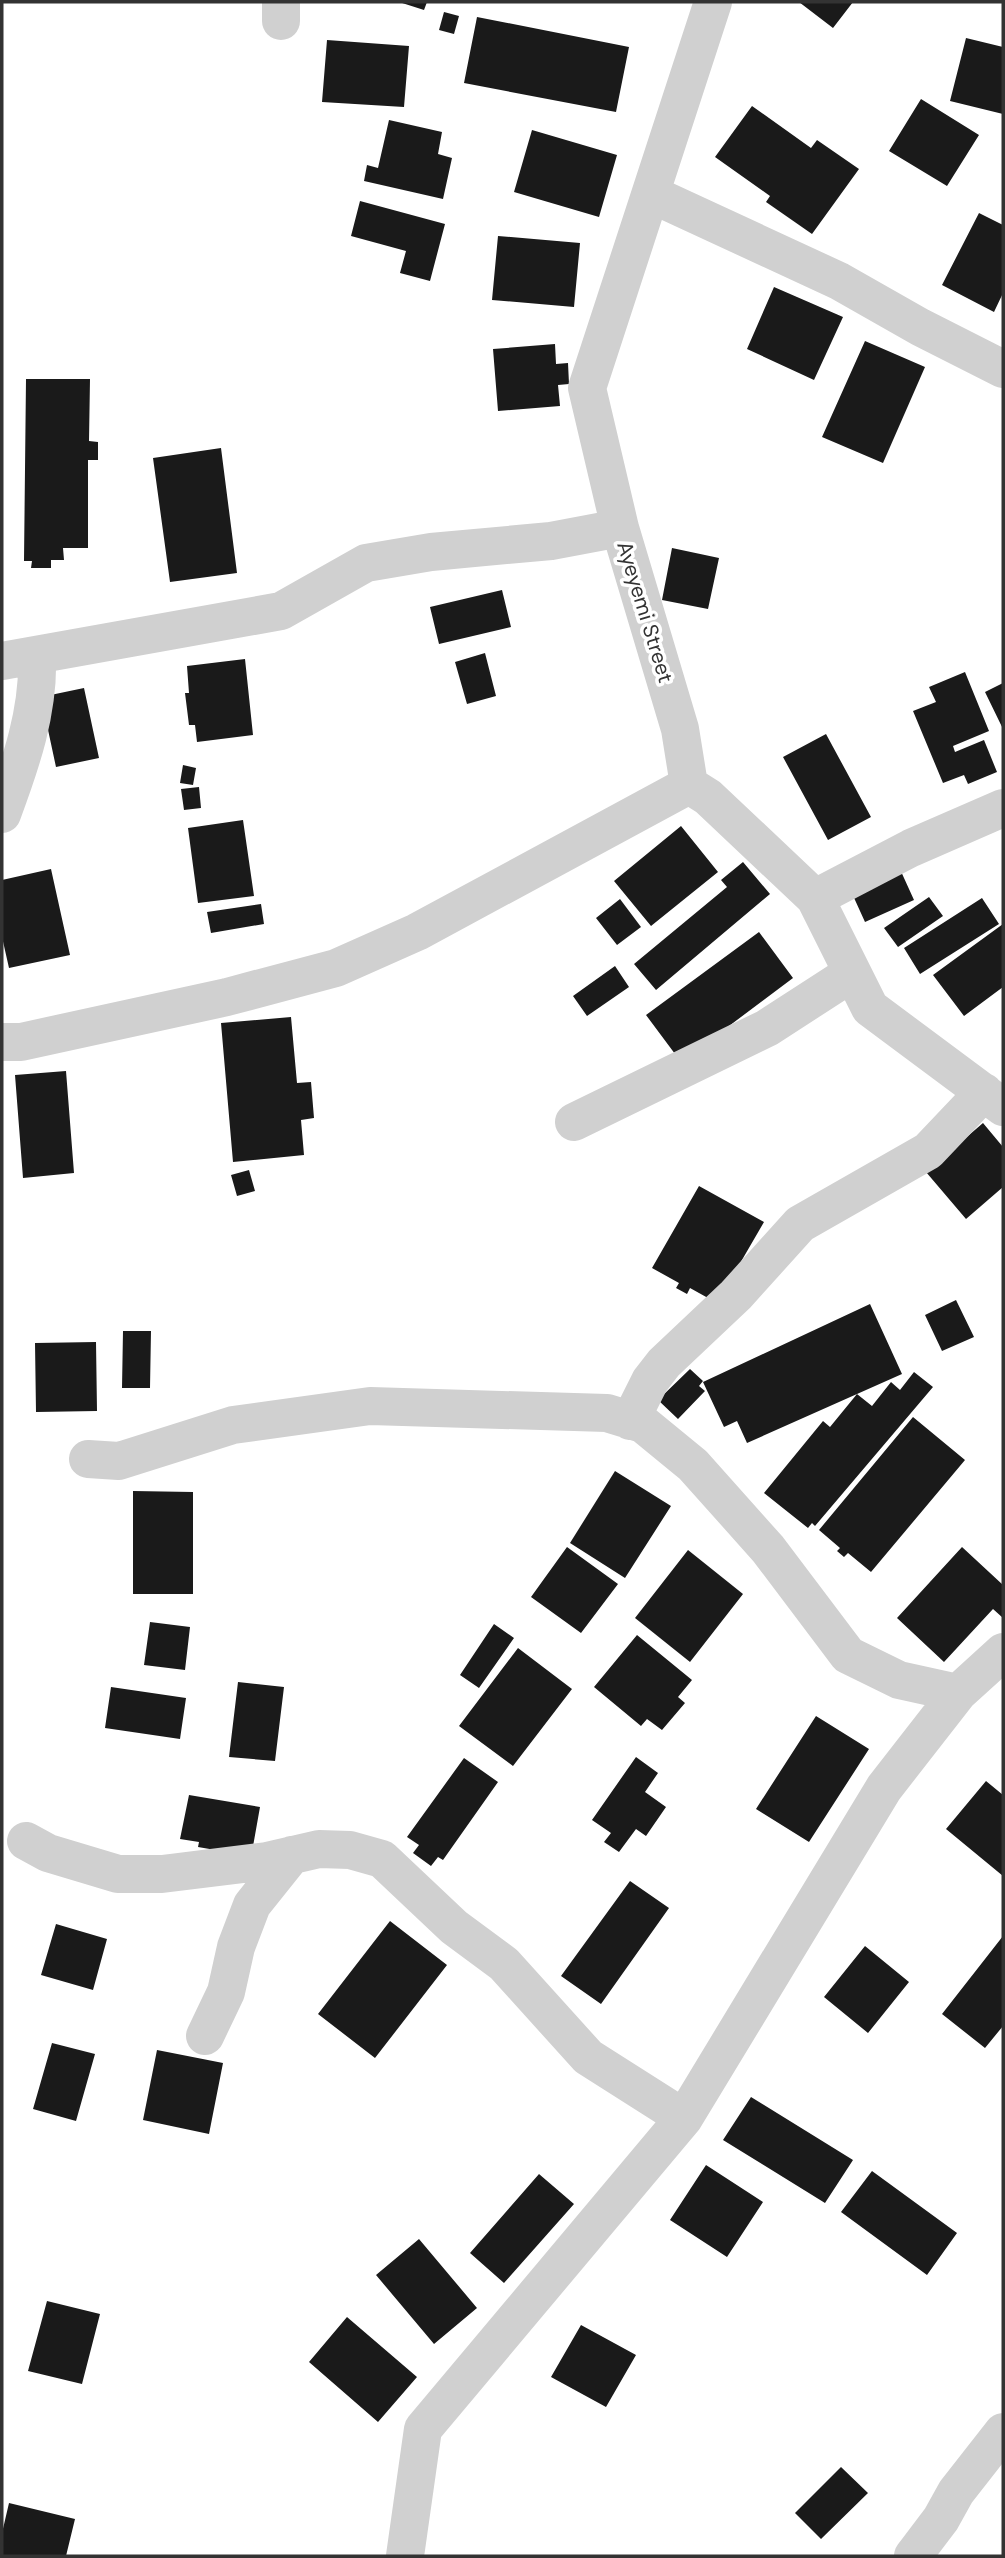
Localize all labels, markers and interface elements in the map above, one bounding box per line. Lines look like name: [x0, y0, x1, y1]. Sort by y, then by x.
street label: Ayeyemi Street: [610, 538, 680, 686]

